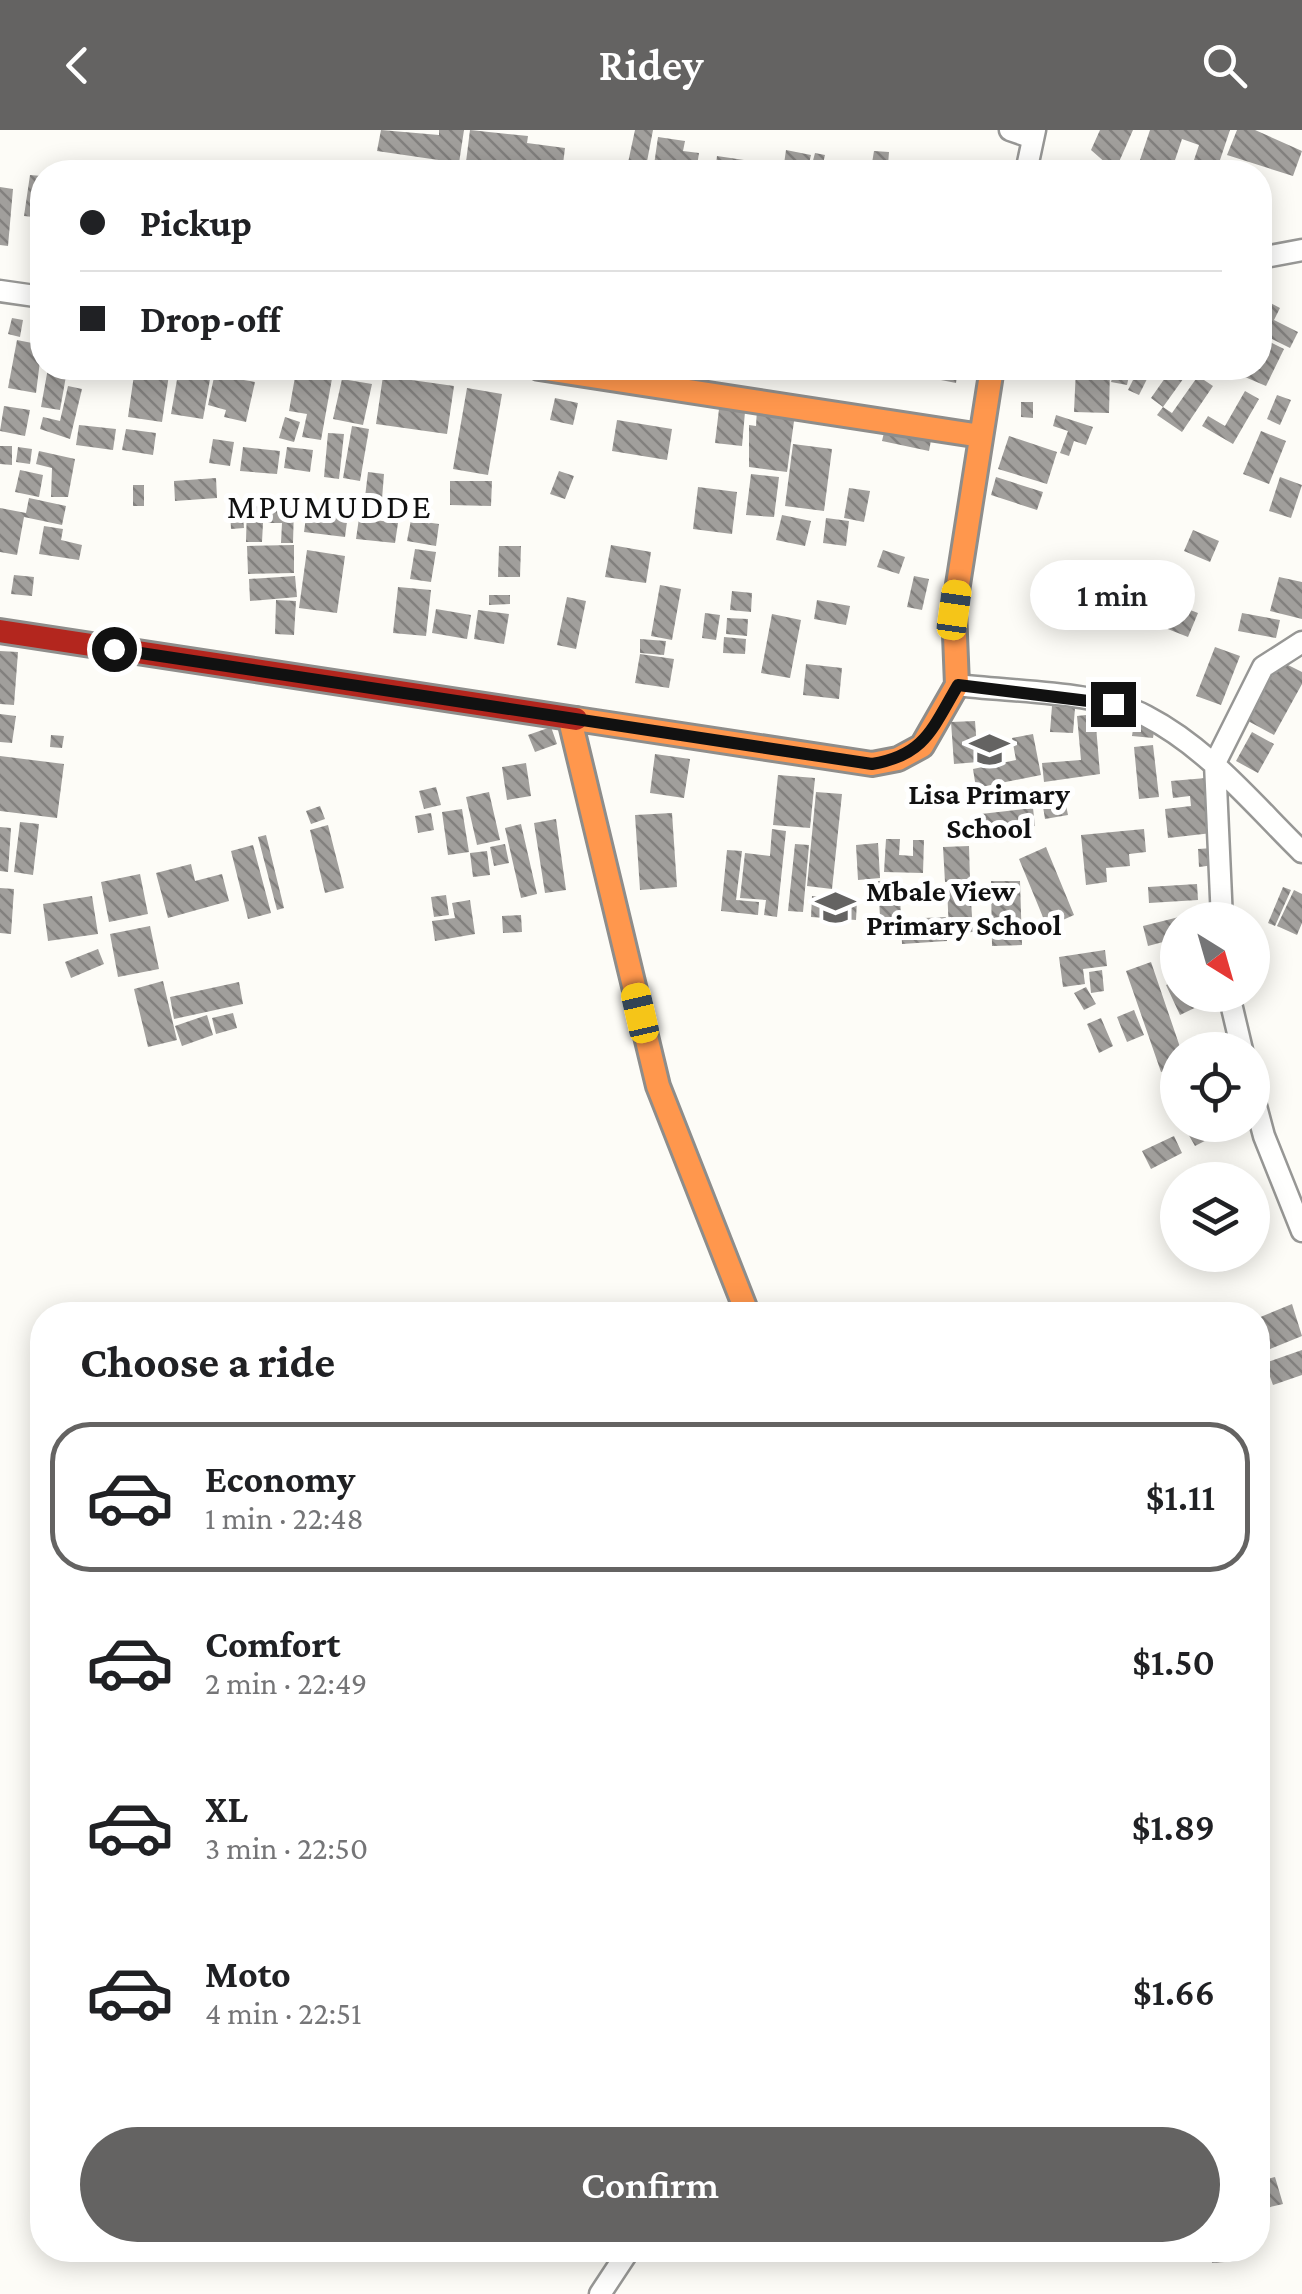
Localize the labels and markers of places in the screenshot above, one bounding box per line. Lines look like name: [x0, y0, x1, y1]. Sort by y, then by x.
school or university icon: Lisa Primary School: [968, 728, 1010, 770]
place label: Lisa Primary School: [908, 777, 1070, 844]
place label: Mbale View Primary School: [866, 874, 1062, 941]
school or university icon: Mbale View Primary School: [815, 886, 857, 928]

